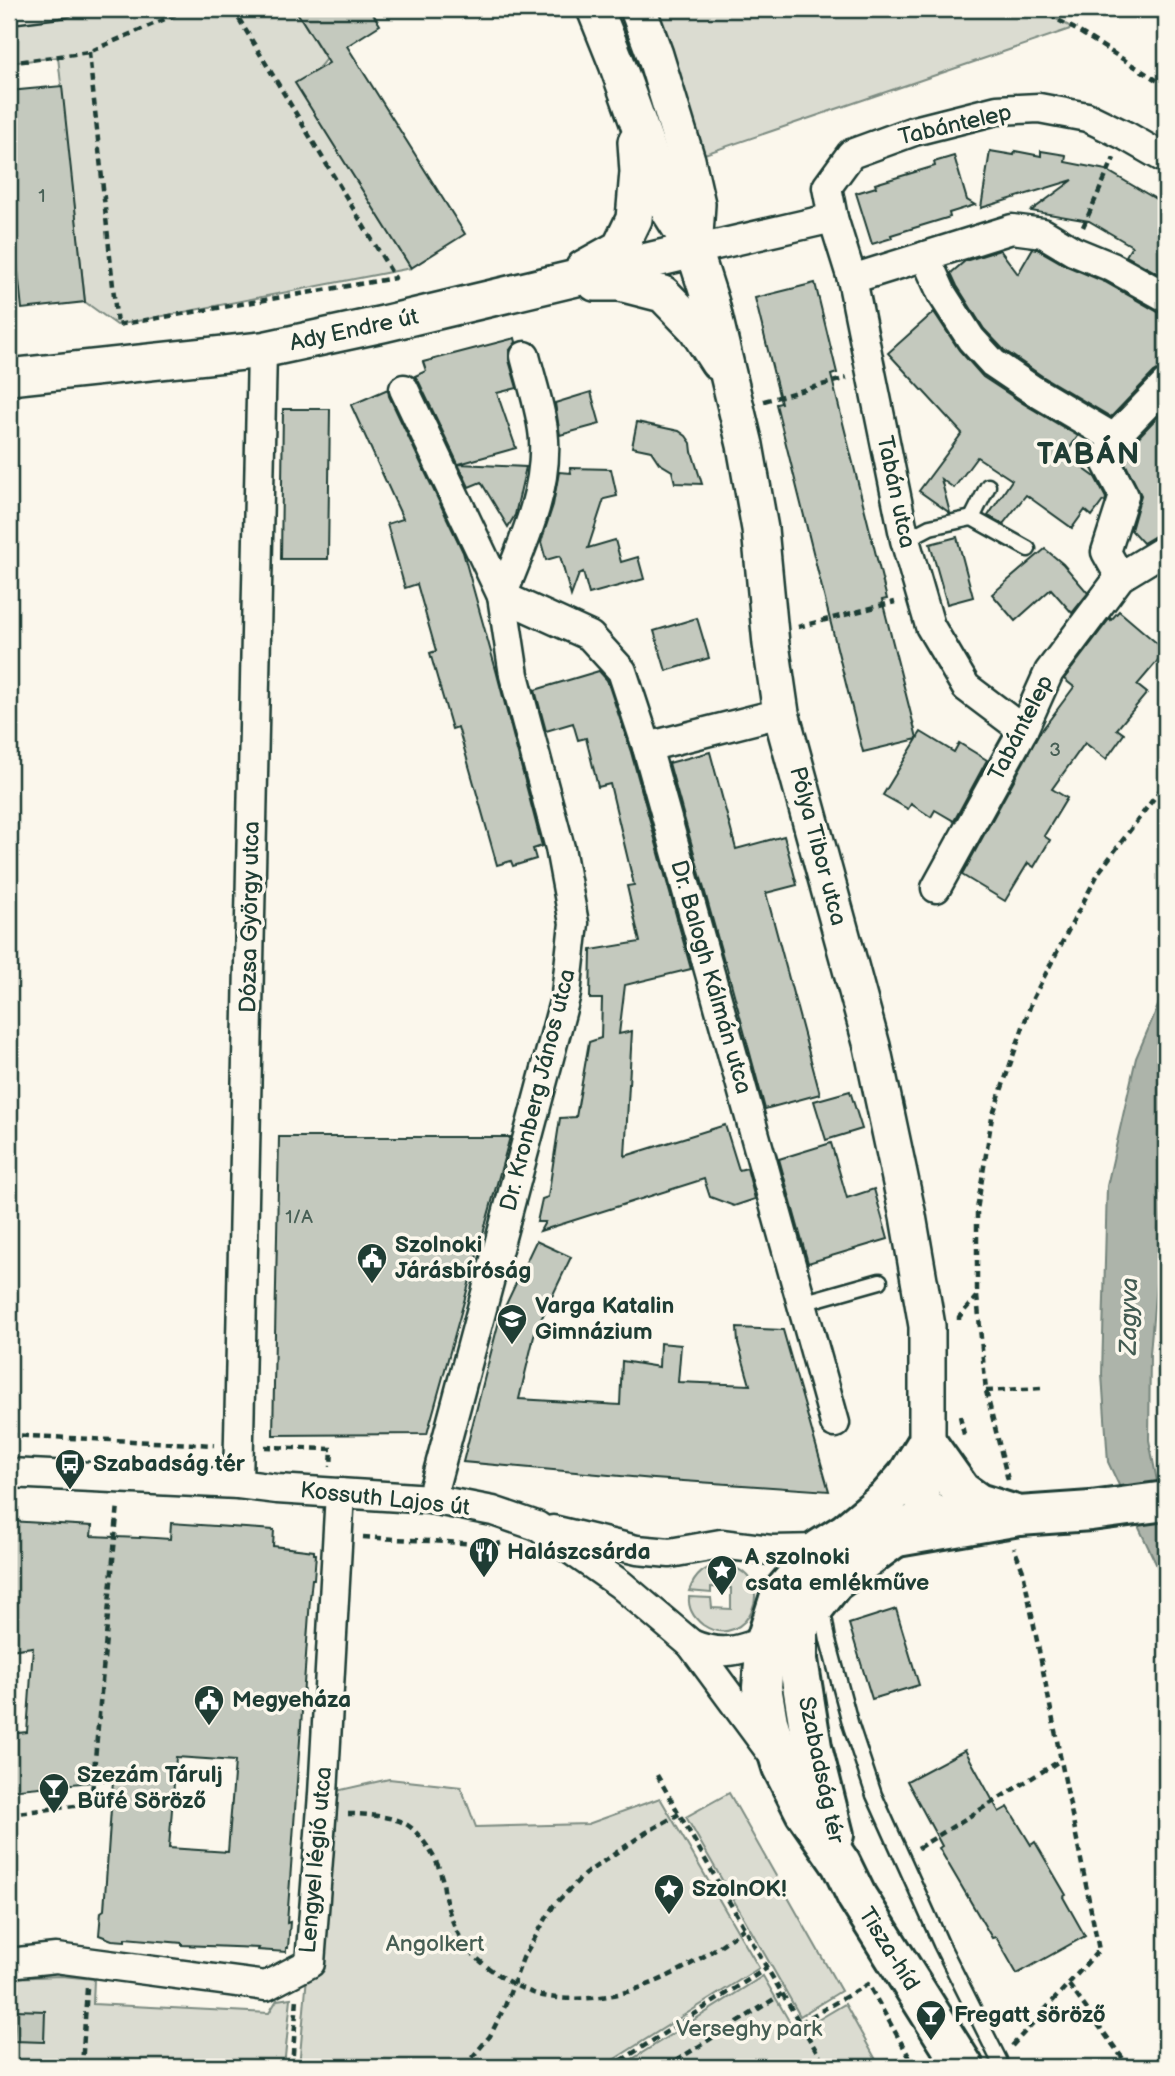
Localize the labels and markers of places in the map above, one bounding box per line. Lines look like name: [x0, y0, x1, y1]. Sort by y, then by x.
place label: Szolnoki Járásbíróság: [395, 1231, 531, 1285]
public building icon: Szolnoki Járásbíróság: [355, 1241, 389, 1285]
place label: Varga Katalin Gimnázium: [535, 1292, 674, 1346]
school or university icon: Varga Katalin Gimnázium: [495, 1302, 529, 1346]
bus stop icon: Szabadság tér: [53, 1447, 87, 1491]
place label: Szabadság tér: [93, 1450, 246, 1478]
restaurant icon: Halászcsárda: [467, 1535, 501, 1579]
place label: Halászcsárda: [507, 1538, 651, 1566]
place label: A szolnoki csata emlékműve: [744, 1543, 929, 1597]
place icon: A szolnoki csata emlékműve: [705, 1553, 739, 1597]
public building icon: Megyeháza: [192, 1683, 226, 1727]
place label: Megyeháza: [232, 1686, 351, 1714]
place label: Szezám Tárulj Büfé Söröző: [77, 1761, 223, 1815]
bar icon: Szezám Tárulj Büfé Söröző: [37, 1771, 71, 1815]
place icon: SzolnOK!: [652, 1872, 686, 1916]
place label: SzolnOK!: [692, 1875, 787, 1903]
bar icon: Fregatt söröző: [914, 1998, 948, 2042]
place label: Fregatt söröző: [954, 2001, 1106, 2029]

